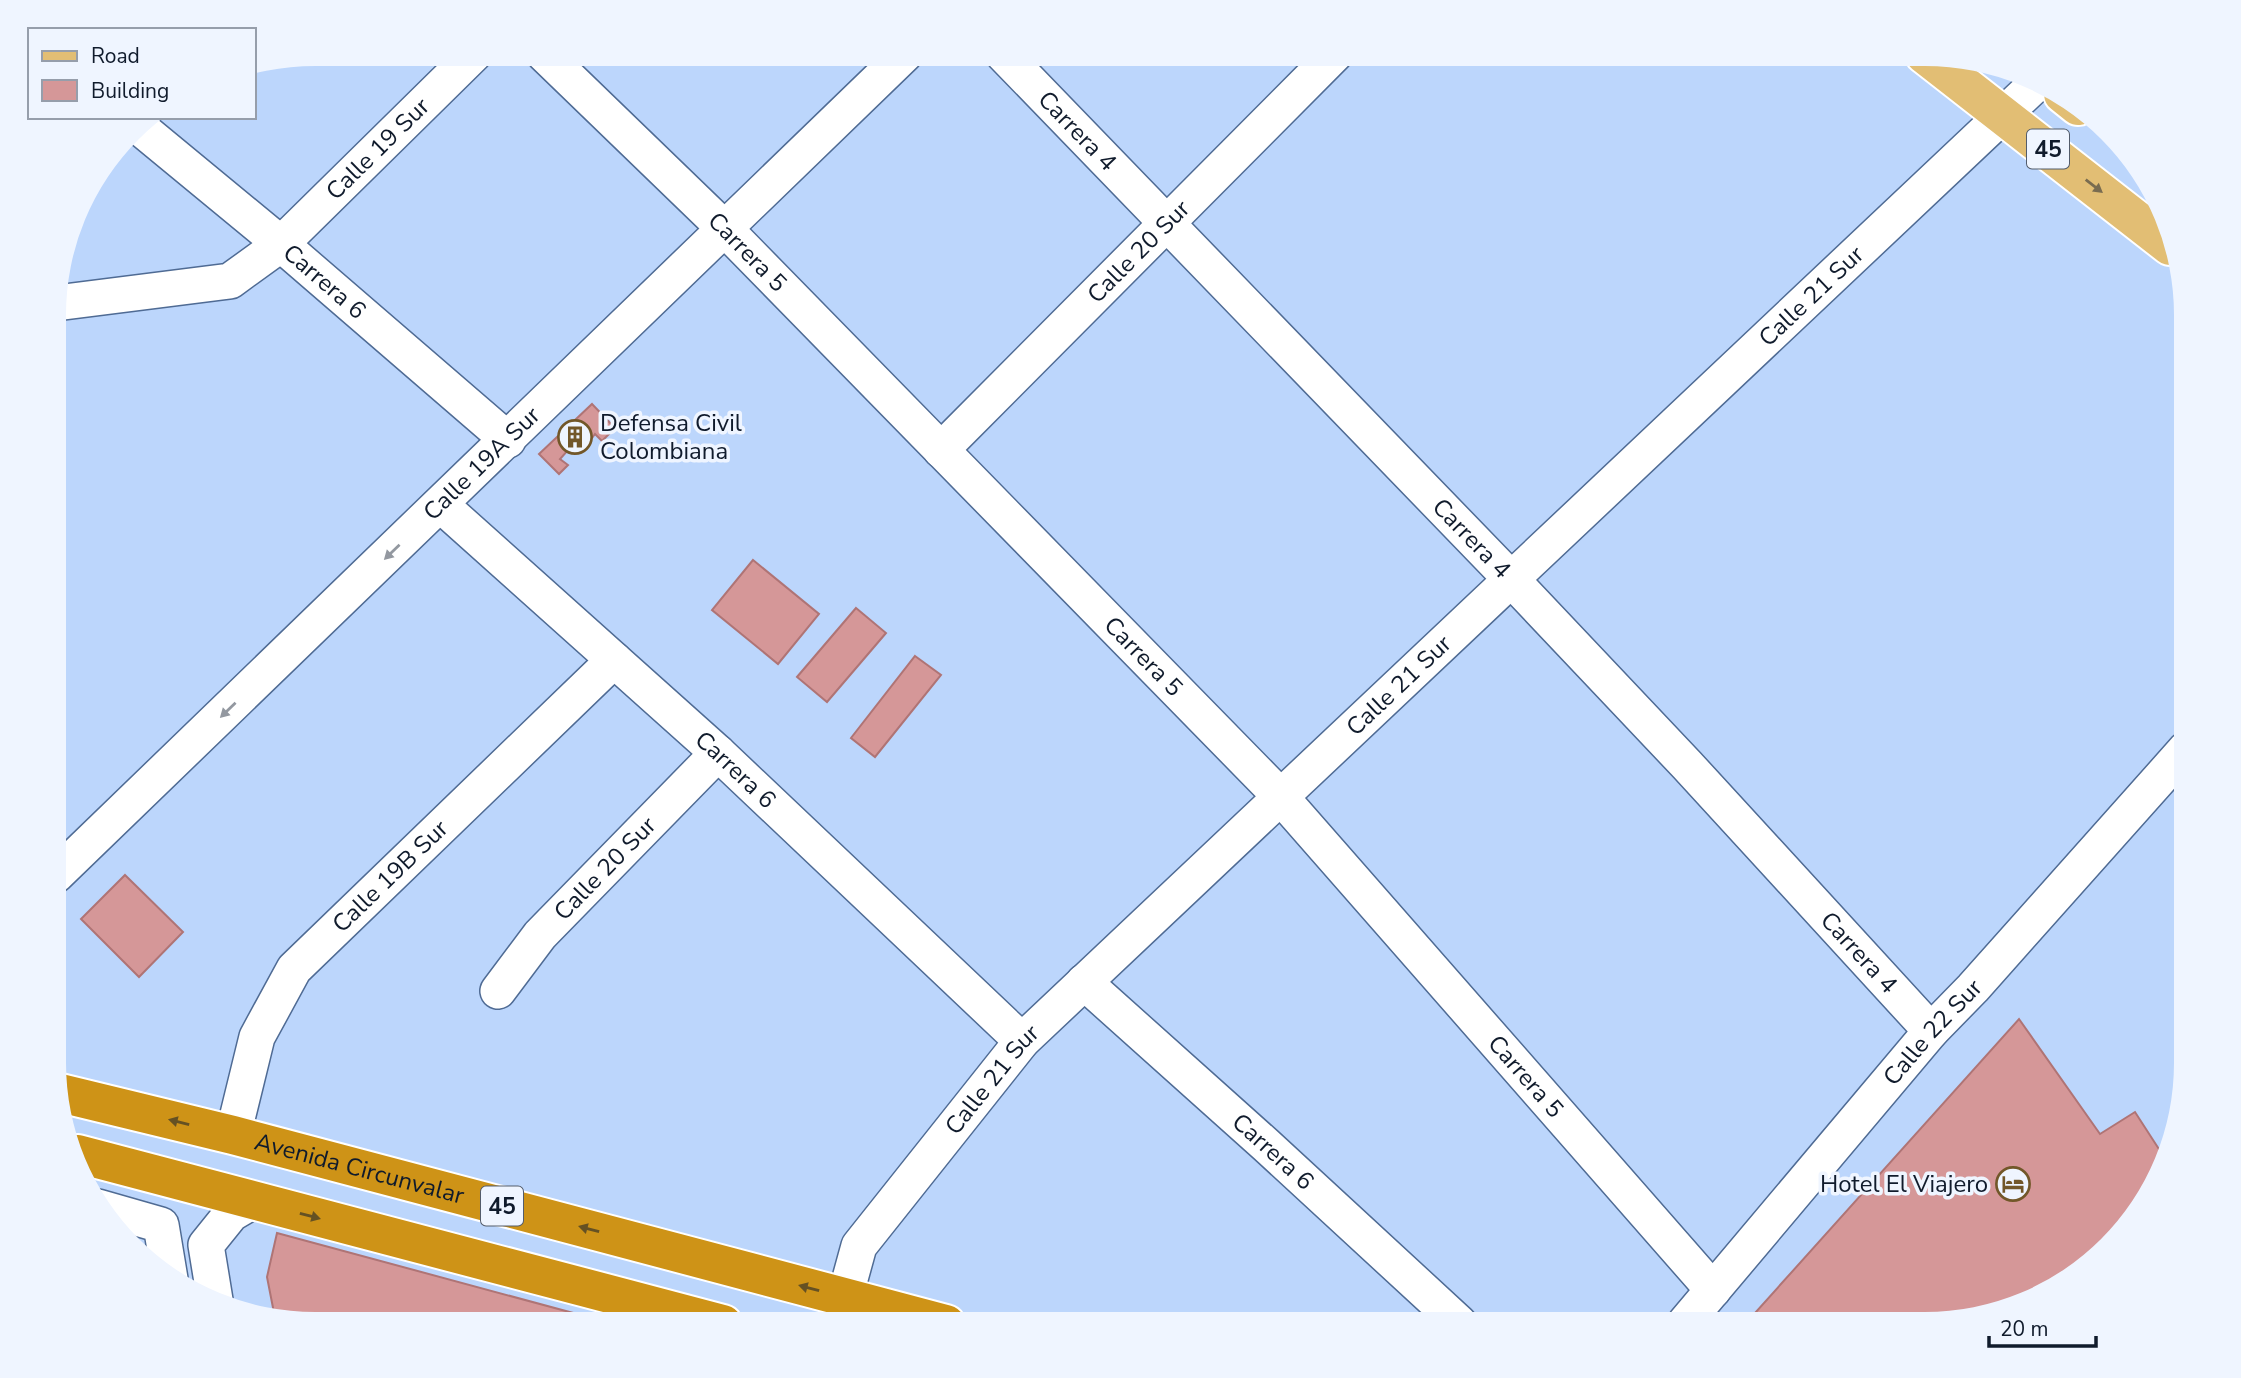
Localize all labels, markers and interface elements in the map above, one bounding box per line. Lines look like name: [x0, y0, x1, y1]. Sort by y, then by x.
legend: [28, 28, 256, 119]
text: Road: [91, 42, 140, 70]
text: Building: [91, 77, 169, 105]
street label: Carrera 4: [1031, 84, 1124, 178]
street label: Calle 19 Sur: [319, 90, 437, 207]
road number: 45: [2027, 130, 2069, 168]
one-way arrow: [2085, 178, 2103, 193]
street label: Calle 20 Sur: [1080, 193, 1197, 310]
street label: Carrera 5: [701, 205, 794, 299]
street label: Carrera 6: [276, 237, 373, 326]
street label: Calle 21 Sur: [1752, 238, 1871, 354]
street label: Calle 19A Sur: [416, 399, 547, 527]
place label: Defensa Civil Colombiana: [600, 407, 742, 467]
building icon: Defensa Civil Colombiana: [556, 418, 594, 456]
street label: Carrera 4: [1425, 491, 1518, 585]
one-way arrow: [383, 544, 400, 561]
street label: Carrera 5: [1097, 610, 1190, 703]
street label: Calle 21 Sur: [1339, 628, 1459, 743]
one-way arrow: [219, 702, 236, 719]
street label: Carrera 6: [688, 724, 783, 816]
street label: Calle 20 Sur: [547, 809, 663, 927]
street label: Calle 19B Sur: [325, 812, 455, 940]
street label: Carrera 4: [1813, 905, 1905, 1000]
street label: Calle 22 Sur: [1876, 972, 1990, 1092]
street label: Calle 21 Sur: [938, 1017, 1046, 1141]
street label: Carrera 5: [1481, 1028, 1571, 1125]
street label: Carrera 6: [1225, 1106, 1321, 1197]
one-way arrow: [168, 1116, 190, 1127]
street label: Avenida Circunvalar: [251, 1125, 468, 1212]
hotel icon: Hotel El Viajero: [1994, 1165, 2032, 1203]
place label: Hotel El Viajero: [1820, 1168, 1988, 1200]
road number: 45: [481, 1186, 523, 1226]
one-way arrow: [299, 1211, 321, 1222]
one-way arrow: [578, 1223, 600, 1234]
one-way arrow: [798, 1282, 819, 1292]
scale bar: [1989, 1304, 2096, 1348]
text: 20 m: [2000, 1315, 2049, 1343]

